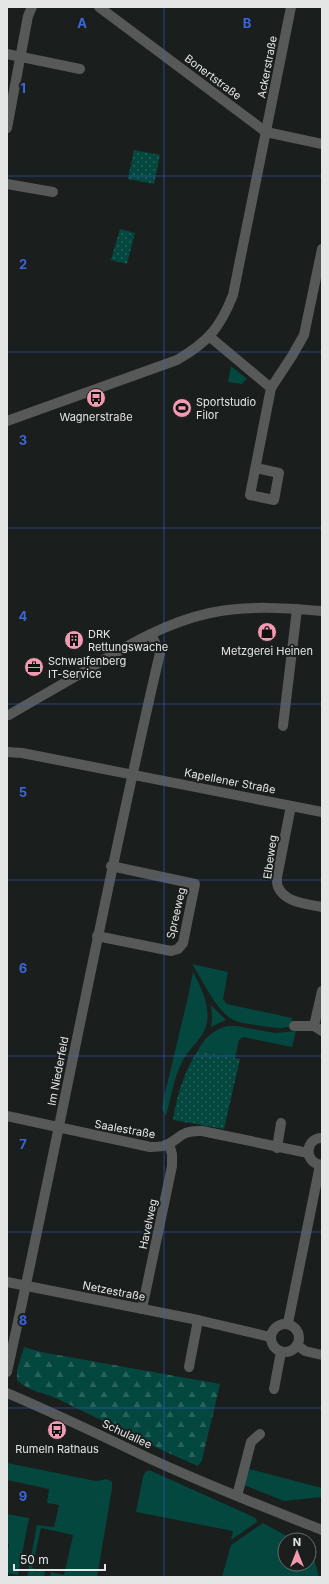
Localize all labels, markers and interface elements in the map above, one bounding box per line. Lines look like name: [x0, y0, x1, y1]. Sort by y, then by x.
text: A: [77, 15, 87, 31]
text: B: [243, 15, 252, 31]
street label: Ackerstraße: [254, 35, 280, 99]
street label: Bonertstraße: [182, 51, 244, 103]
text: 1: [20, 80, 26, 96]
text: 2: [19, 256, 27, 272]
bus stop icon: Wagnerstraße: [85, 387, 107, 409]
place label: Sportstudio Filor: [196, 395, 257, 422]
sports icon: Sportstudio Filor: [171, 397, 193, 419]
place label: Wagnerstraße: [59, 410, 133, 424]
text: 3: [19, 432, 27, 448]
text: 4: [19, 608, 28, 624]
shop icon: Metzgerei Heinen: [256, 621, 278, 643]
place label: DRK Rettungswache: [88, 627, 168, 654]
building icon: DRK Rettungswache: [63, 629, 85, 651]
place label: Metzgerei Heinen: [221, 644, 313, 658]
place label: Schwalfenberg IT-Service: [48, 654, 126, 681]
office icon: Schwalfenberg IT-Service: [23, 656, 45, 678]
street label: Kapellener Straße: [183, 765, 277, 797]
text: 5: [19, 784, 27, 800]
street label: Elbeweg: [260, 834, 280, 880]
street label: Spreeweg: [163, 886, 189, 940]
text: 6: [19, 960, 27, 976]
street label: Im Niederfeld: [44, 1035, 72, 1107]
street label: Saalestraße: [94, 1117, 156, 1141]
text: 7: [19, 1136, 27, 1152]
street label: Havelweg: [136, 1198, 160, 1250]
street label: Netzestraße: [81, 1278, 147, 1304]
text: 8: [19, 1312, 27, 1328]
street label: Schulallee: [100, 1416, 154, 1452]
bus stop icon: Rumeln Rathaus: [46, 1419, 68, 1441]
place label: Rumeln Rathaus: [15, 1442, 99, 1456]
text: 9: [19, 1488, 27, 1504]
north arrow: [277, 1532, 317, 1572]
text: N: [293, 1535, 301, 1549]
scale bar: [14, 1546, 105, 1572]
text: 50 m: [20, 1552, 49, 1567]

